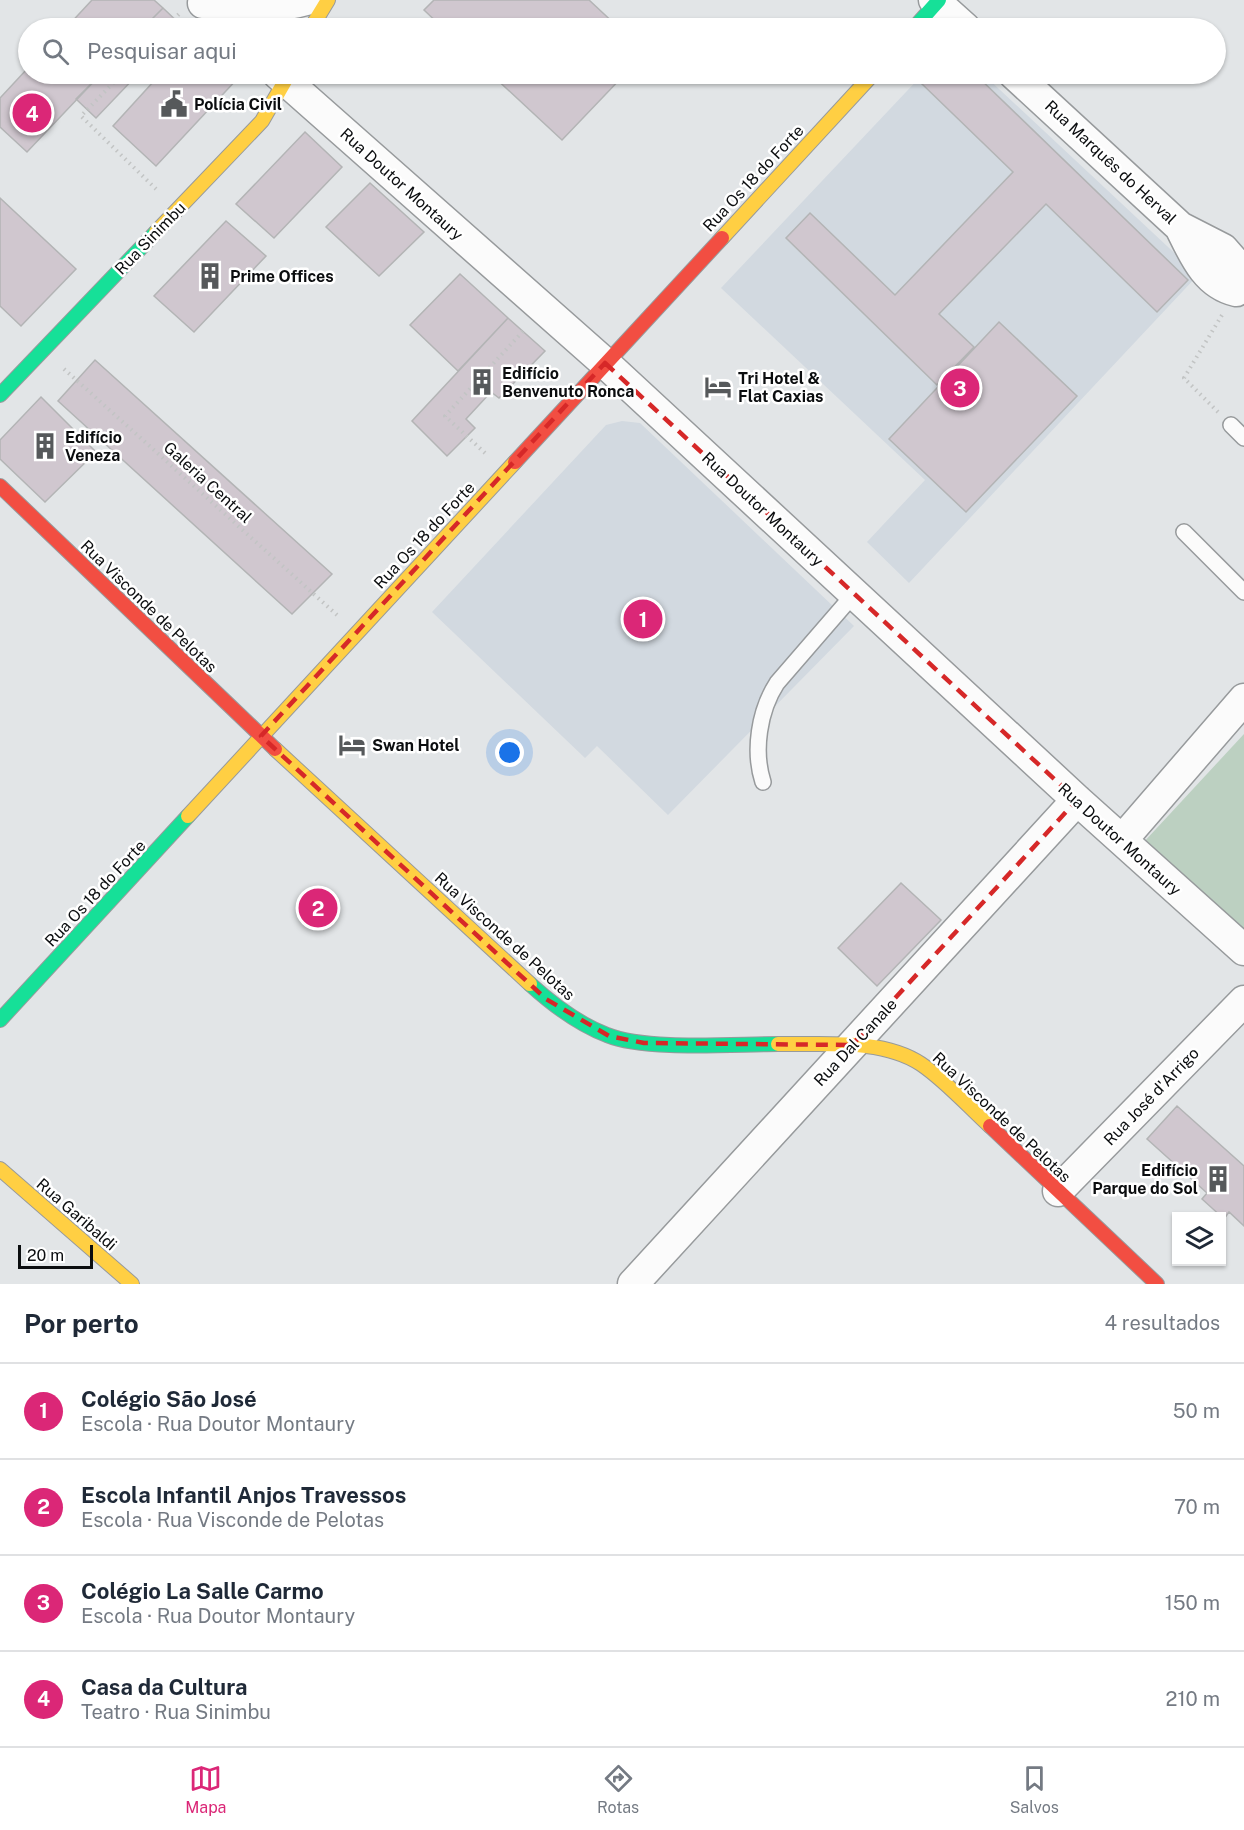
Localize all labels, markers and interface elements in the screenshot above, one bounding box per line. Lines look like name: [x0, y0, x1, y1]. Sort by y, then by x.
search box: [18, 18, 1226, 84]
icon: search: [39, 35, 72, 68]
text: Pesquisar aqui: [87, 38, 237, 64]
public building icon: Polícia Civil: [159, 89, 189, 119]
pin: 4: [12, 90, 51, 136]
place label: Polícia Civil: [194, 95, 282, 114]
street label: Rua Marquês do Herval: [1041, 96, 1181, 228]
street label: Rua Os 18 do Forte: [699, 121, 808, 236]
street label: Rua Doutor Montaury: [336, 124, 467, 245]
street label: Rua Sinimbu: [111, 198, 190, 279]
building icon: Prime Offices: [195, 261, 225, 291]
place label: Prime Offices: [230, 267, 334, 286]
place label: Edifício Benvenuto Ronca: [502, 364, 634, 401]
pin: 3: [940, 366, 980, 410]
building icon: Edifício Benvenuto Ronca: [467, 367, 497, 397]
place label: Tri Hotel & Flat Caxias: [738, 369, 823, 406]
hotel icon: Tri Hotel & Flat Caxias: [703, 372, 733, 402]
place label: Edifício Veneza: [65, 428, 122, 465]
building icon: Edifício Veneza: [30, 431, 60, 461]
street label: Galeria Central: [160, 438, 256, 527]
street label: Rua Doutor Montaury: [698, 448, 828, 571]
street label: Rua Os 18 do Forte: [370, 478, 479, 593]
street label: Rua Visconde de Pelotas: [77, 536, 221, 676]
pin: 1: [624, 596, 662, 642]
hotel icon: Swan Hotel: [337, 730, 367, 760]
place label: Swan Hotel: [372, 736, 460, 755]
your location: [495, 738, 524, 767]
street label: Rua Doutor Montaury: [1054, 779, 1185, 900]
street label: Rua Os 18 do Forte: [41, 836, 150, 951]
street label: Rua Visconde de Pelotas: [431, 868, 579, 1004]
pin: 2: [298, 886, 338, 930]
street label: Rua Dal Canale: [810, 995, 901, 1090]
street label: Rua José d'Arrigo: [1100, 1043, 1203, 1149]
street label: Rua Visconde de Pelotas: [929, 1048, 1075, 1186]
place label: Edifício Parque do Sol: [1092, 1161, 1198, 1198]
building icon: Edifício Parque do Sol: [1203, 1164, 1233, 1194]
street label: Rua Garibaldi: [33, 1174, 121, 1254]
map controls: [1172, 1212, 1226, 1266]
button: layers: [1172, 1212, 1226, 1266]
scale bar: [18, 1242, 93, 1270]
text: 20 m: [27, 1246, 64, 1265]
text: Por perto: [24, 1308, 139, 1339]
text: 4 resultados: [1104, 1311, 1220, 1335]
text: Colégio São José: [81, 1386, 257, 1412]
text: 1: [39, 1399, 48, 1423]
text: 50 m: [1173, 1399, 1220, 1423]
text: Escola · Rua Doutor Montaury: [81, 1412, 355, 1436]
text: Escola Infantil Anjos Travessos: [81, 1482, 406, 1508]
text: 2: [37, 1495, 50, 1519]
text: 70 m: [1174, 1495, 1220, 1519]
text: Escola · Rua Visconde de Pelotas: [81, 1508, 384, 1532]
text: Colégio La Salle Carmo: [81, 1578, 324, 1604]
text: 3: [37, 1591, 50, 1615]
text: 150 m: [1165, 1591, 1220, 1615]
text: Escola · Rua Doutor Montaury: [81, 1604, 355, 1628]
text: Casa da Cultura: [81, 1674, 248, 1700]
text: 4: [37, 1687, 50, 1711]
text: 210 m: [1166, 1687, 1220, 1711]
text: Teatro · Rua Sinimbu: [81, 1700, 271, 1724]
tab: Mapa: [185, 1762, 226, 1817]
tab: Rotas: [597, 1762, 639, 1817]
tab: Salvos: [1010, 1762, 1059, 1817]

